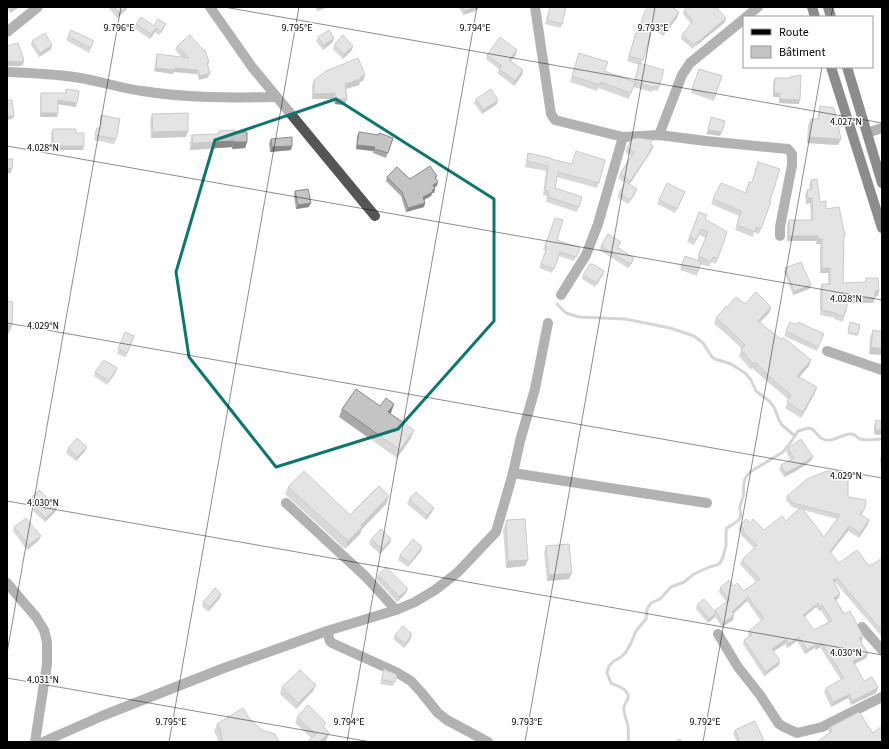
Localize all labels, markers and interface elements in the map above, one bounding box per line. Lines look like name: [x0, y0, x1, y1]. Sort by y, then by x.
legend: [743, 16, 873, 68]
text: 9.796°E: [104, 21, 134, 35]
text: 9.795°E: [282, 21, 312, 35]
text: 9.794°E: [460, 21, 490, 35]
text: 9.793°E: [638, 21, 668, 35]
text: Route: [779, 24, 809, 41]
text: Bâtiment: [779, 44, 825, 61]
text: 4.027°N: [830, 115, 862, 129]
text: 4.028°N: [27, 141, 59, 155]
text: 4.028°N: [830, 292, 862, 306]
text: 4.029°N: [27, 319, 59, 333]
text: 4.029°N: [830, 469, 862, 483]
text: 4.030°N: [27, 496, 59, 510]
text: 4.030°N: [830, 646, 862, 660]
text: 4.031°N: [27, 673, 59, 687]
text: 9.795°E: [156, 715, 186, 729]
text: 9.794°E: [334, 715, 364, 729]
text: 9.793°E: [512, 715, 542, 729]
text: 9.792°E: [690, 715, 720, 729]

